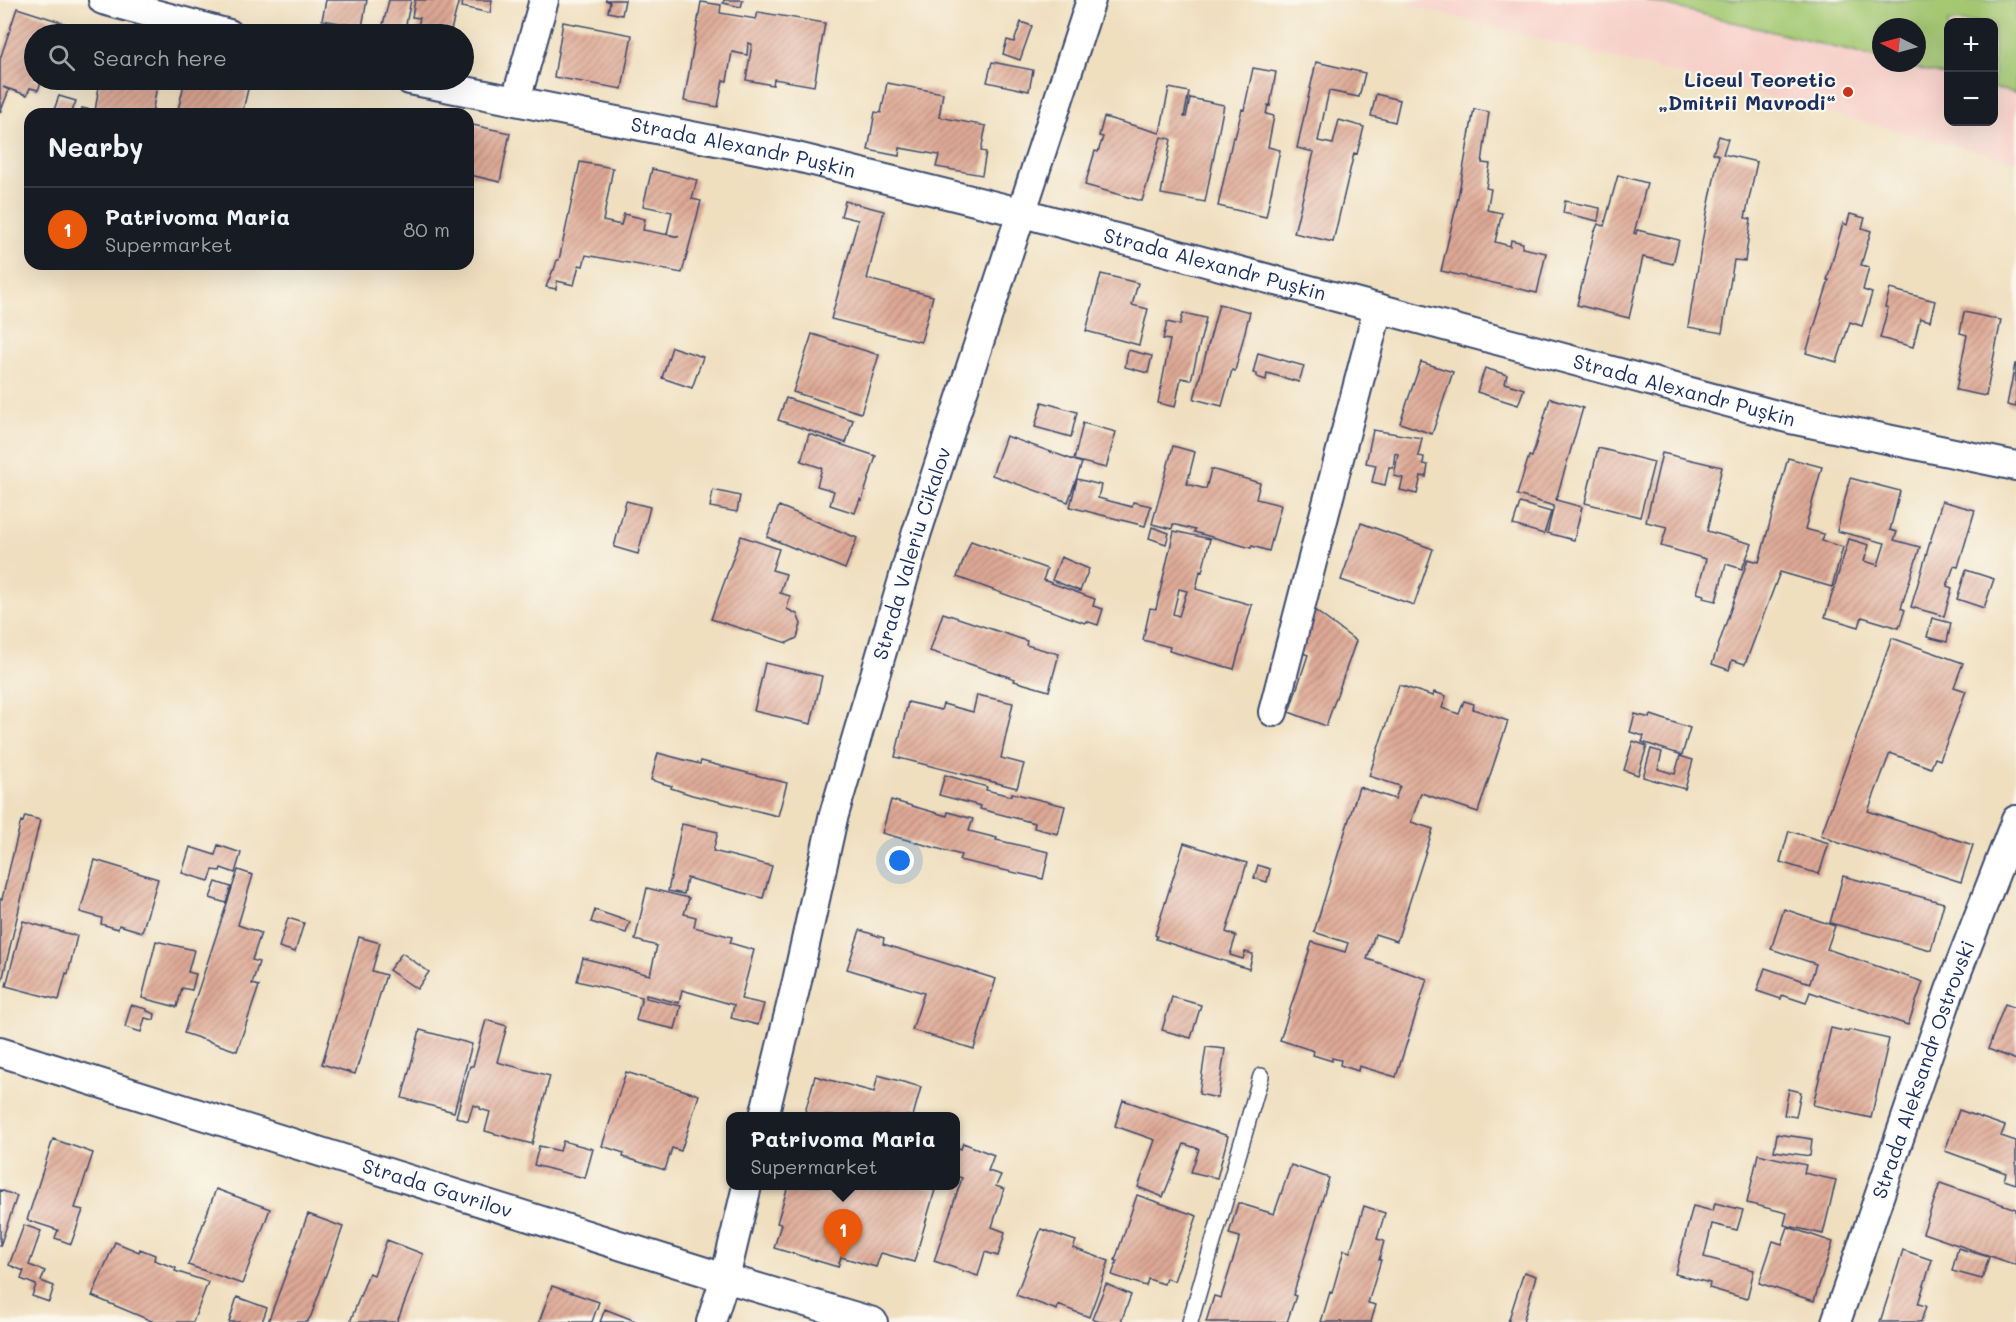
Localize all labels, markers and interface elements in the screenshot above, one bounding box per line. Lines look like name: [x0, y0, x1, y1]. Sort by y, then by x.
north arrow: [1872, 18, 1926, 72]
map controls: [1944, 18, 1998, 126]
button: +: [1944, 18, 1998, 72]
search box: [24, 24, 474, 90]
icon: search: [45, 41, 78, 74]
text: Search here: [93, 43, 227, 72]
place label: Liceul Teoretic „Dmitrii Mavrodi“: [1658, 66, 1836, 115]
button: −: [1944, 72, 1998, 126]
marker: Liceul Teoretic „Dmitrii Mavrodi“: [1841, 85, 1855, 99]
street label: Strada Alexandr Pușkin: [629, 110, 859, 183]
text: Nearby: [48, 130, 143, 164]
text: Patrivoma Maria: [105, 202, 290, 231]
text: 1: [63, 216, 72, 242]
text: 80 m: [403, 216, 450, 242]
street label: Strada Alexandr Pușkin: [1101, 221, 1329, 306]
text: Supermarket: [105, 231, 232, 257]
street label: Strada Alexandr Pușkin: [1570, 347, 1798, 432]
street label: Strada Valeriu Cikalov: [866, 443, 956, 663]
your location: [885, 846, 914, 875]
street label: Strada Aleksandr Ostrovski: [1865, 937, 1980, 1202]
popup: [726, 1112, 960, 1190]
text: Patrivoma Maria: [750, 1124, 936, 1153]
street label: Strada Gavrilov: [359, 1152, 516, 1223]
text: Supermarket: [750, 1153, 878, 1179]
pin: 1: [824, 1210, 862, 1259]

